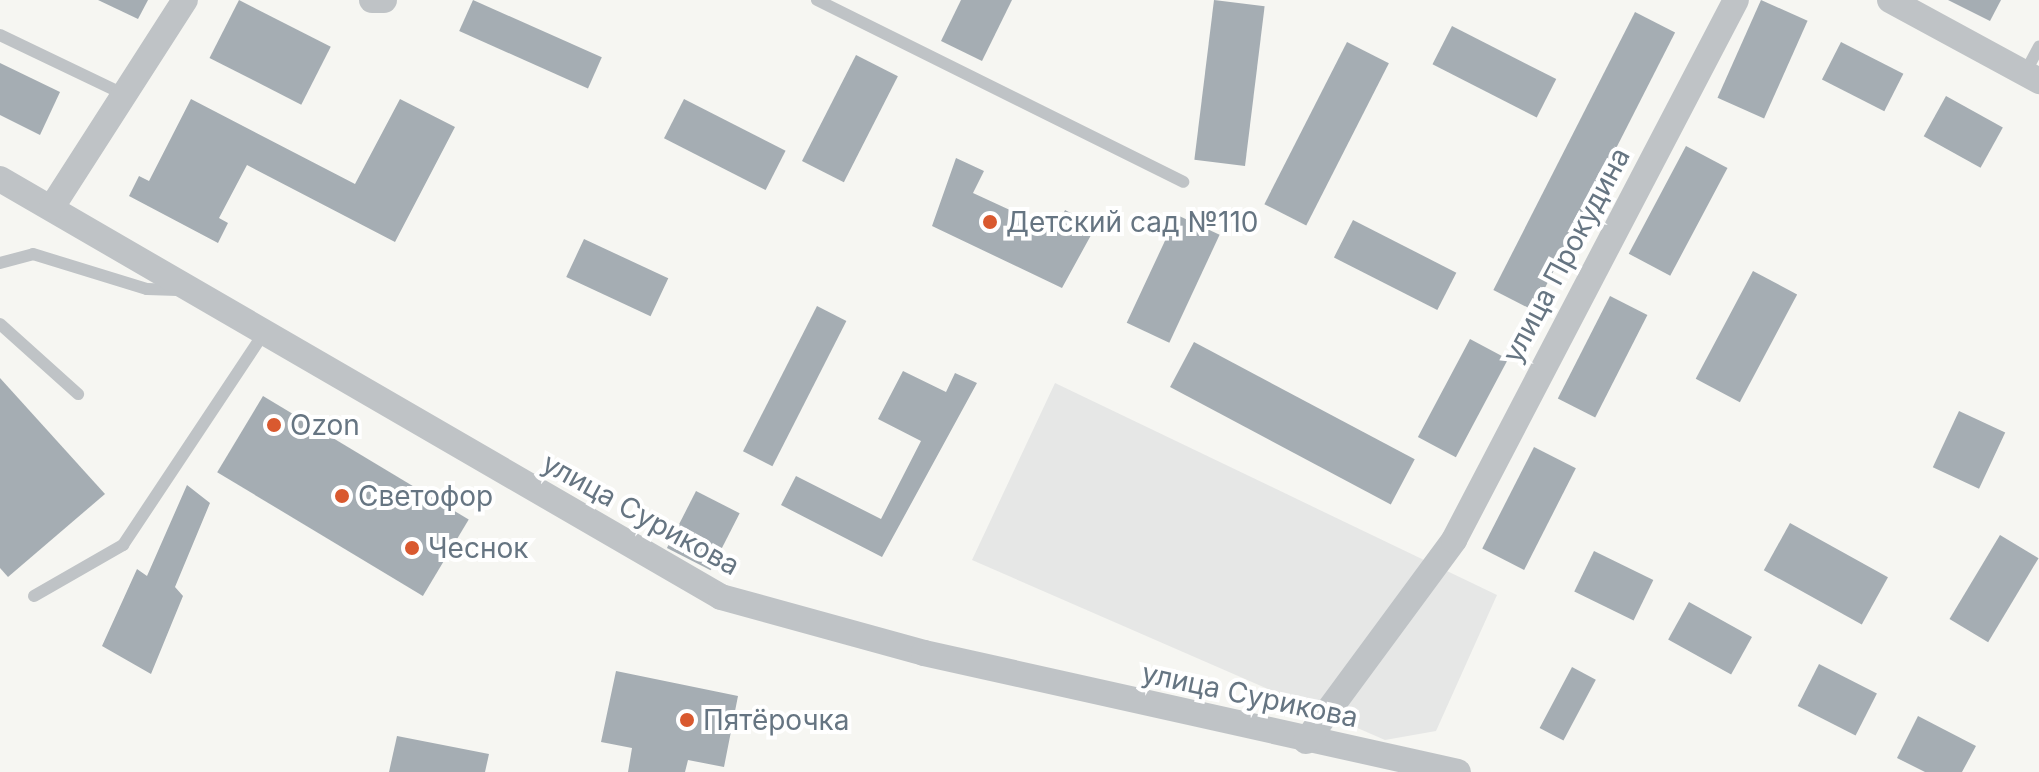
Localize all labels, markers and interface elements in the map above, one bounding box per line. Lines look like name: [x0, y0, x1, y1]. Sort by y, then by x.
street label: улица Прокудина: [1495, 142, 1637, 368]
place label: Детский сад №110: [1006, 205, 1258, 239]
marker: Детский сад №110: [981, 213, 999, 231]
place label: Ozon: [290, 408, 360, 442]
marker: Ozon: [265, 416, 283, 434]
street label: улица Сурикова: [537, 446, 745, 582]
place label: Светофор: [358, 479, 493, 513]
marker: Светофор: [333, 487, 351, 505]
place label: Чеснок: [428, 531, 528, 565]
marker: Чеснок: [403, 539, 421, 557]
street label: улица Сурикова: [1139, 656, 1361, 734]
place label: Пятёрочка: [703, 703, 850, 737]
marker: Пятёрочка: [678, 711, 696, 729]

